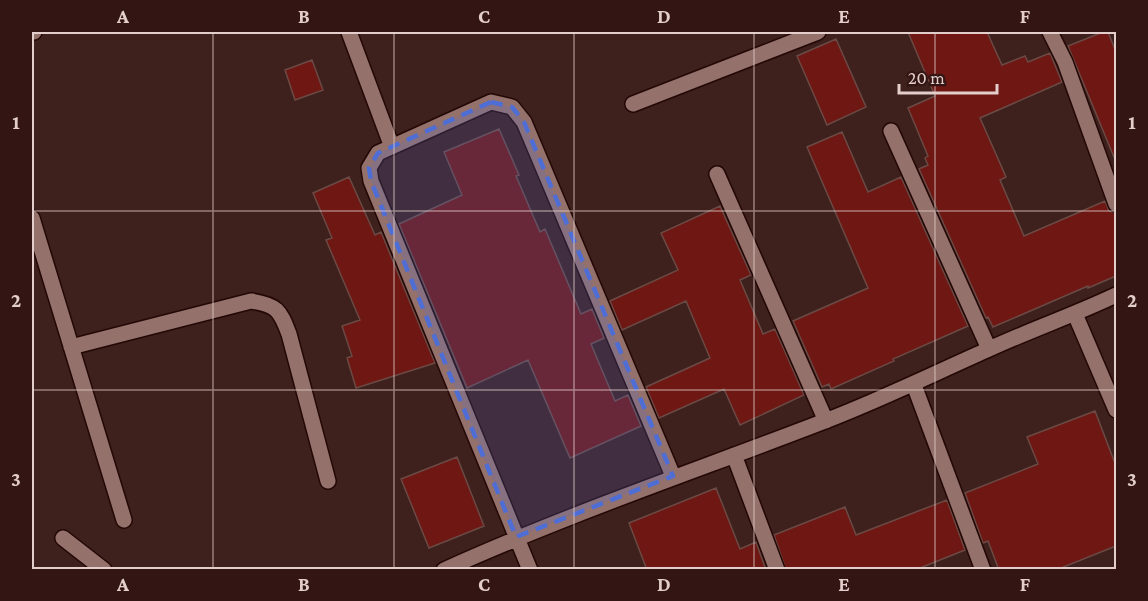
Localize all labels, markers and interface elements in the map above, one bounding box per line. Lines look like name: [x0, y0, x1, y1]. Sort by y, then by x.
text: A: [116, 5, 130, 27]
text: B: [298, 5, 310, 27]
text: C: [478, 5, 490, 27]
text: D: [657, 5, 671, 27]
text: E: [838, 5, 850, 27]
text: F: [1020, 5, 1031, 27]
scale bar: [899, 57, 996, 95]
text: 20 m: [908, 68, 945, 88]
text: 1: [12, 111, 20, 133]
text: 1: [1128, 111, 1136, 133]
text: 2: [11, 289, 21, 311]
text: 2: [1127, 289, 1137, 311]
text: 3: [11, 468, 21, 490]
text: 3: [1127, 468, 1137, 490]
text: A: [116, 573, 130, 595]
text: B: [298, 573, 310, 595]
text: C: [478, 573, 490, 595]
text: D: [657, 573, 671, 595]
text: E: [838, 573, 850, 595]
text: F: [1020, 573, 1031, 595]

